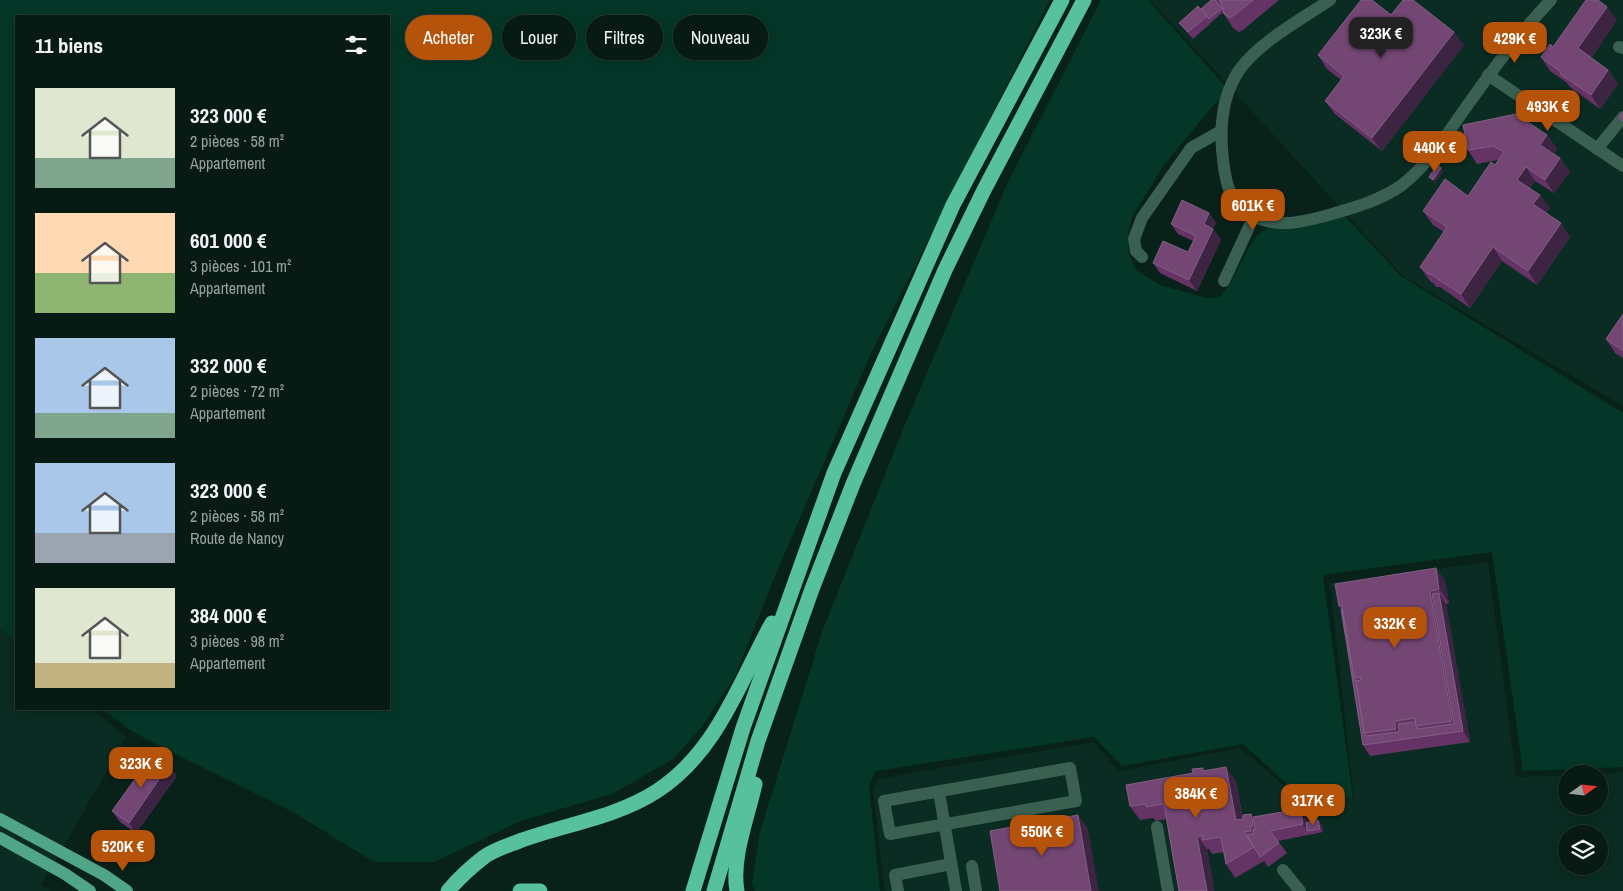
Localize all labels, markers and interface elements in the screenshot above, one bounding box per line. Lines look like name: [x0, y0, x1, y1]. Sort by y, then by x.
chip: Acheter: [405, 15, 492, 60]
chip: Louer: [502, 15, 576, 60]
chip: Filtres: [586, 15, 663, 60]
chip: Nouveau: [673, 15, 768, 60]
pin: 323K €: [1340, 17, 1422, 59]
text: 323K €: [1360, 22, 1402, 44]
pin: 429K €: [1474, 22, 1556, 64]
text: 429K €: [1494, 27, 1536, 49]
text: 11 biens: [35, 31, 103, 60]
icon: filters: [342, 31, 370, 59]
pin: 493K €: [1507, 90, 1589, 132]
text: 493K €: [1527, 95, 1569, 117]
text: 323 000 €: [190, 101, 267, 130]
icon: home: [75, 108, 135, 168]
text: 2 pièces · 58 m²: [190, 130, 284, 152]
pin: 440K €: [1394, 130, 1476, 173]
text: 440K €: [1414, 136, 1456, 158]
text: Appartement: [190, 152, 265, 174]
pin: 601K €: [1212, 188, 1294, 231]
text: 601K €: [1232, 194, 1274, 216]
text: 601 000 €: [190, 226, 267, 255]
icon: home: [75, 233, 135, 293]
text: 3 pièces · 101 m²: [190, 255, 291, 277]
text: Appartement: [190, 277, 265, 299]
text: 332 000 €: [190, 351, 267, 380]
icon: home: [75, 358, 135, 418]
text: 2 pièces · 72 m²: [190, 380, 284, 402]
text: Appartement: [190, 402, 265, 424]
text: 323 000 €: [190, 476, 267, 505]
icon: home: [75, 483, 135, 543]
text: 2 pièces · 58 m²: [190, 505, 284, 527]
text: Route de Nancy: [190, 527, 284, 549]
text: 384 000 €: [190, 601, 267, 630]
pin: 332K €: [1354, 606, 1436, 649]
icon: home: [75, 608, 135, 668]
text: 332K €: [1374, 612, 1416, 634]
text: 3 pièces · 98 m²: [190, 630, 284, 652]
text: Appartement: [190, 652, 265, 674]
pin: 323K €: [100, 746, 182, 789]
text: 323K €: [120, 752, 162, 774]
north arrow: [1558, 765, 1608, 815]
map controls: [1558, 765, 1608, 875]
pin: 384K €: [1155, 776, 1237, 819]
text: 384K €: [1175, 782, 1217, 804]
pin: 317K €: [1272, 784, 1354, 826]
text: 317K €: [1292, 789, 1334, 811]
pin: 550K €: [1001, 814, 1083, 857]
text: 550K €: [1021, 820, 1063, 842]
button: layers: [1558, 825, 1608, 875]
pin: 520K €: [82, 830, 164, 872]
text: 520K €: [102, 835, 144, 857]

